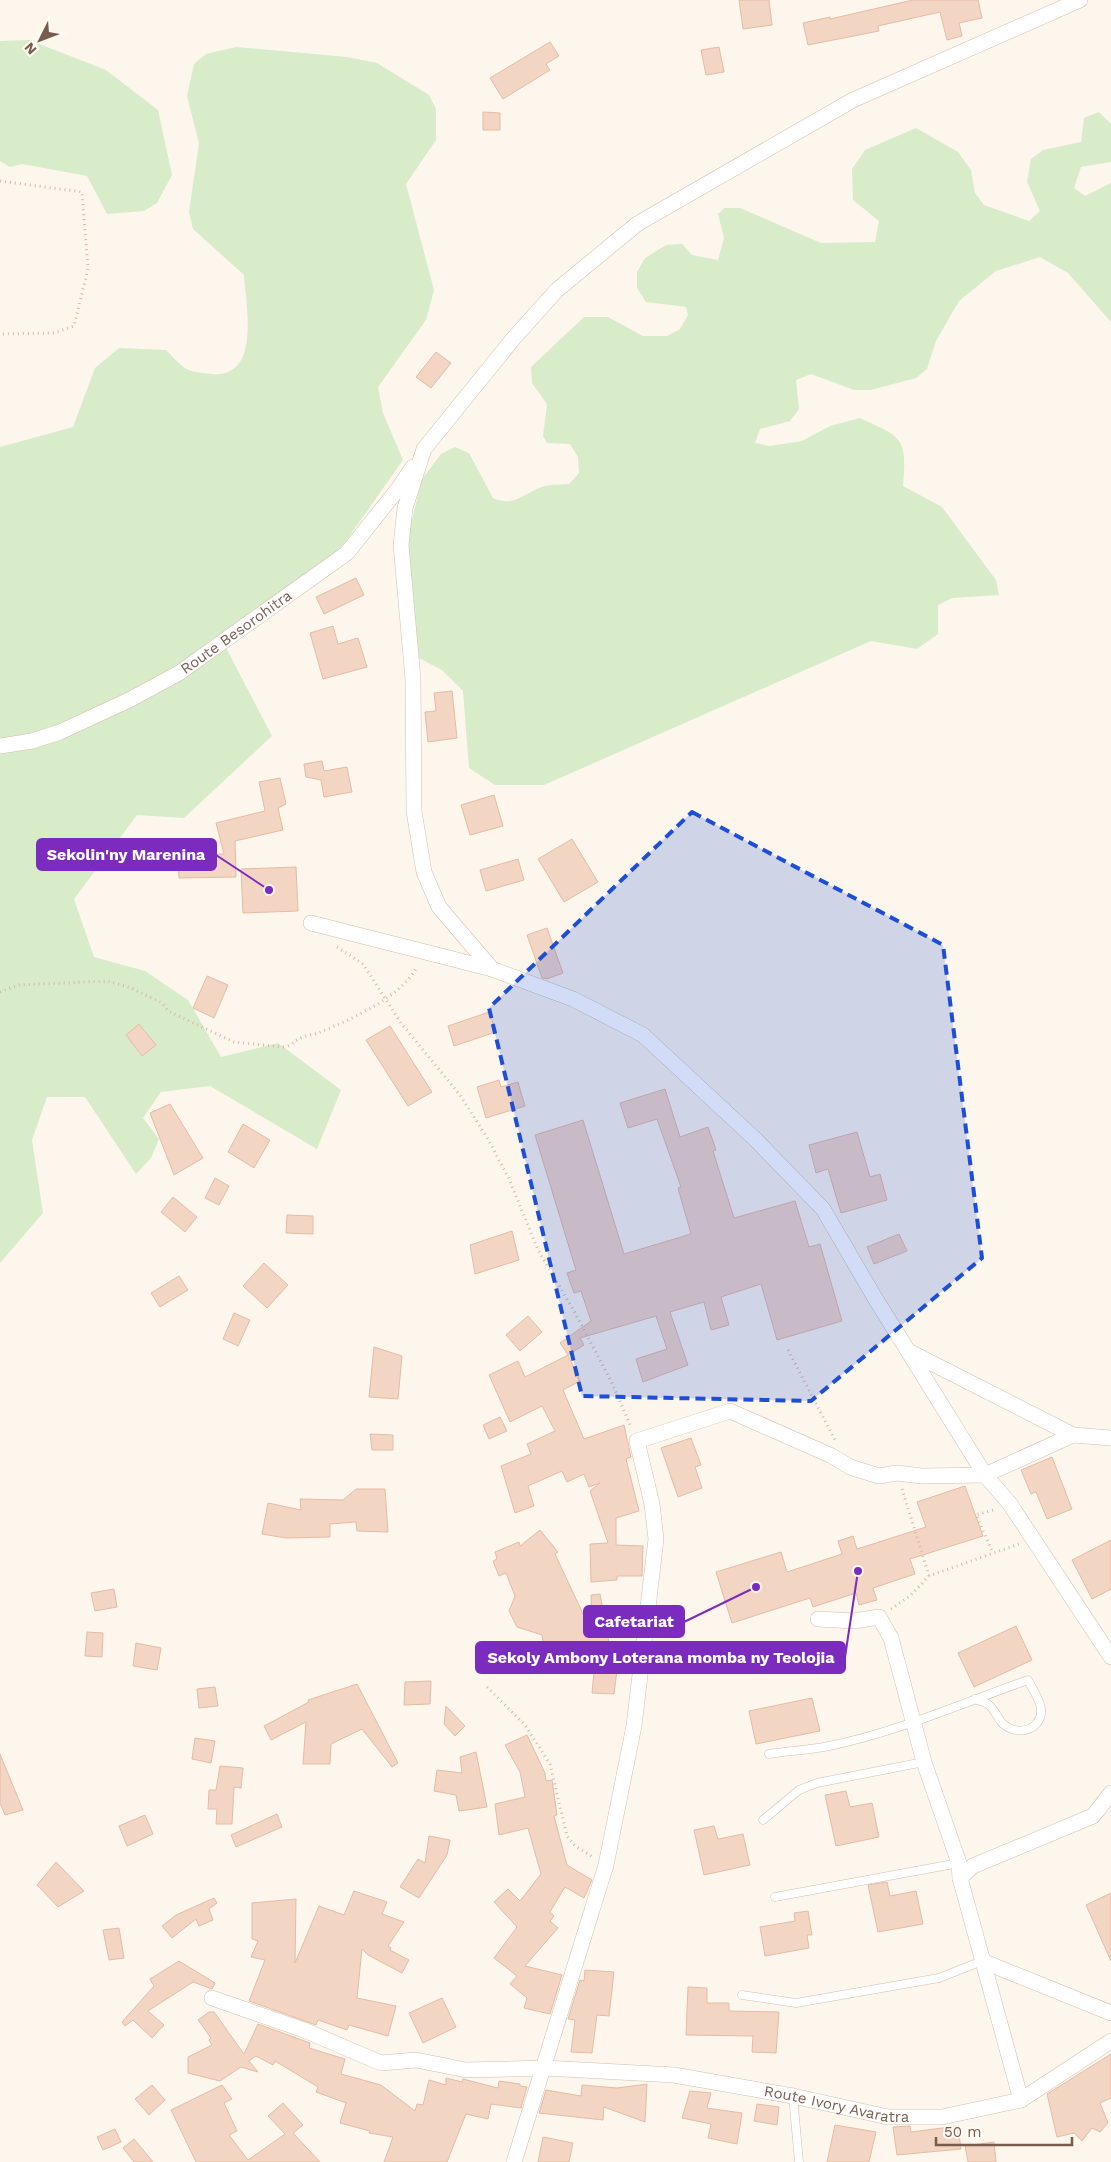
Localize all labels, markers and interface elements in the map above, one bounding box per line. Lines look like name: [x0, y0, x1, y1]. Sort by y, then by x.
north arrow: [15, 15, 65, 65]
text: N: [21, 39, 40, 58]
street label: Route Besorohitra: [177, 586, 296, 678]
callout: Sekolin'ny Marenina: [37, 839, 216, 870]
text: Sekolin'ny Marenina: [47, 845, 206, 864]
callout: Cafetariat: [584, 1606, 684, 1637]
text: Cafetariat: [594, 1612, 674, 1631]
callout: Sekoly Ambony Loterana momba ny Teolojia: [476, 1642, 845, 1673]
text: Sekoly Ambony Loterana momba ny Teolojia: [488, 1648, 835, 1667]
street label: Route Ivory Avaratra: [763, 2082, 910, 2126]
scale bar: [936, 2114, 1072, 2146]
text: 50 m: [944, 2123, 981, 2141]

